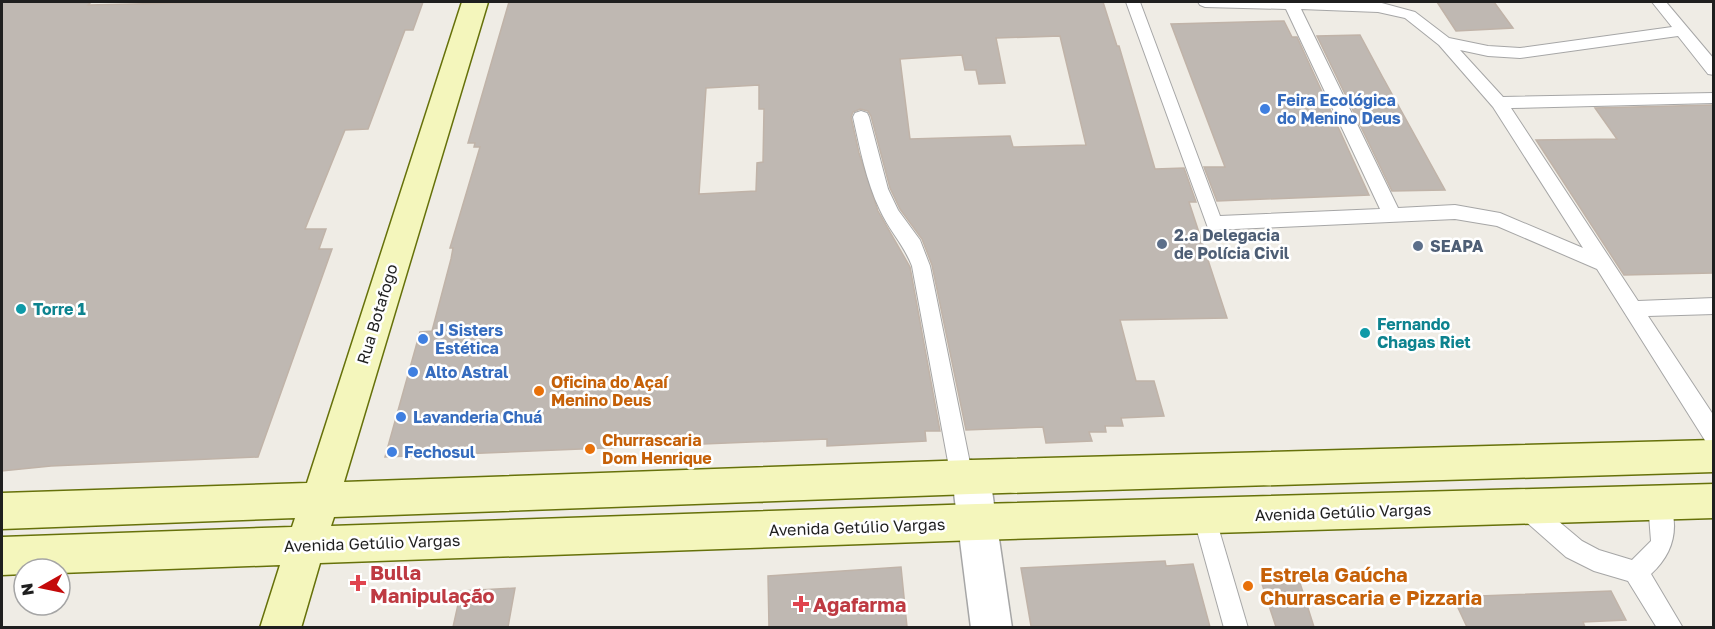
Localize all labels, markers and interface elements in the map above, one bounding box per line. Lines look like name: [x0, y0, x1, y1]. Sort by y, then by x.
place label: Feira Ecológica do Menino Deus: [1277, 90, 1401, 128]
marker: Feira Ecológica do Menino Deus: [1258, 102, 1272, 116]
place label: 2.ª Delegacia de Polícia Civil: [1174, 225, 1290, 263]
place label: SEAPA: [1430, 236, 1484, 256]
marker: 2.ª Delegacia de Polícia Civil: [1155, 237, 1169, 251]
marker: SEAPA: [1411, 239, 1425, 253]
street label: Rua Botafogo: [352, 261, 402, 367]
place label: Torre 1: [33, 299, 86, 319]
marker: Torre 1: [14, 302, 28, 316]
place label: Fernando Chagas Riet: [1377, 314, 1471, 352]
place label: J Sisters Estética: [435, 320, 503, 358]
marker: Fernando Chagas Riet: [1358, 326, 1372, 340]
marker: J Sisters Estética: [416, 332, 430, 346]
place label: Alto Astral: [425, 362, 509, 382]
marker: Alto Astral: [406, 365, 420, 379]
place label: Oficina do Açaí Menino Deus: [551, 372, 669, 410]
marker: Oficina do Açaí Menino Deus: [532, 384, 546, 398]
place label: Lavanderia Chuá: [413, 407, 542, 427]
marker: Lavanderia Chuá: [394, 410, 408, 424]
place label: Churrascaria Dom Henrique: [602, 430, 712, 468]
place label: Fechosul: [404, 442, 476, 462]
marker: Churrascaria Dom Henrique: [583, 442, 597, 456]
marker: Fechosul: [385, 445, 399, 459]
street label: Avenida Getúlio Vargas: [1254, 499, 1432, 525]
street label: Avenida Getúlio Vargas: [768, 514, 946, 540]
street label: Avenida Getúlio Vargas: [283, 530, 461, 556]
north arrow: [12, 557, 72, 617]
place label: Bulla Manipulação: [370, 560, 495, 607]
place label: Estrela Gaúcha Churrascaria e Pizzaria: [1260, 562, 1482, 609]
marker: Bulla Manipulação: [351, 576, 365, 590]
marker: Estrela Gaúcha Churrascaria e Pizzaria: [1241, 579, 1255, 593]
text: N: [16, 582, 38, 597]
place label: Agafarma: [813, 592, 906, 616]
marker: Agafarma: [794, 597, 808, 611]

